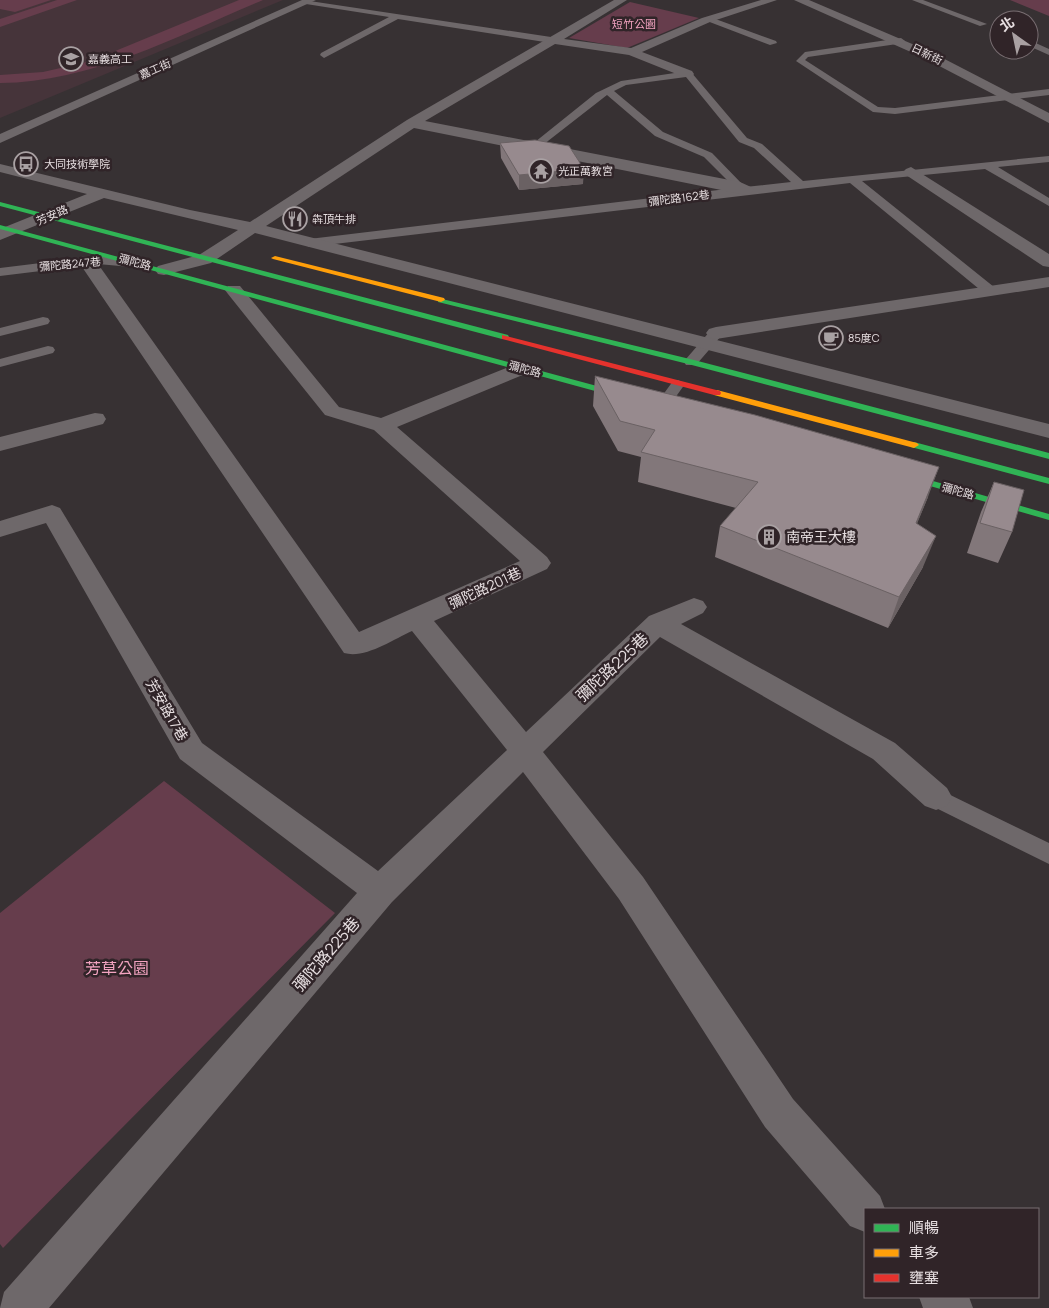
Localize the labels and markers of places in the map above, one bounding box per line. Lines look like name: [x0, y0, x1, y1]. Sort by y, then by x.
school or university icon: 嘉義高工: [58, 46, 84, 72]
place label: 嘉義高工: [88, 51, 132, 66]
bus stop icon: 大同技術學院: [13, 151, 39, 177]
place label: 大同技術學院: [44, 156, 110, 171]
temple icon: 光正萬教宮: [528, 158, 554, 184]
place label: 光正萬教宮: [558, 163, 613, 178]
restaurant icon: 犇頂牛排: [282, 206, 308, 232]
place label: 犇頂牛排: [312, 211, 356, 226]
cafe icon: 85度C: [818, 325, 844, 351]
place label: 85度C: [848, 330, 880, 345]
building icon: 南帝王大樓: [756, 524, 782, 550]
place label: 南帝王大樓: [786, 527, 856, 546]

